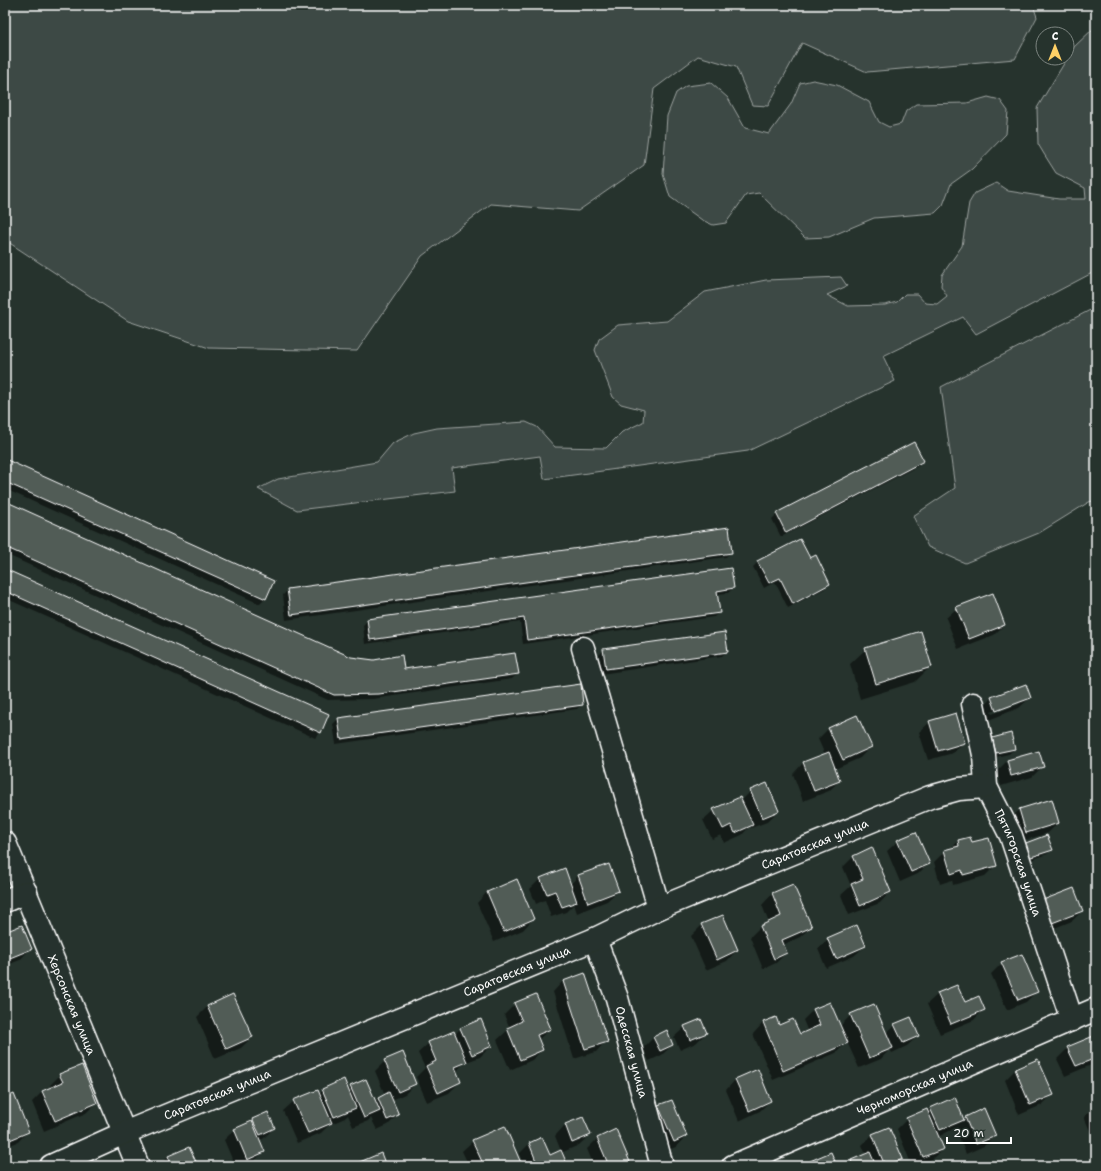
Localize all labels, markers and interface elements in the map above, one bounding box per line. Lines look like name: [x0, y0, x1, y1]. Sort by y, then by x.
north arrow: [1035, 26, 1075, 66]
text: С: [1052, 29, 1059, 44]
street label: Пятигорская улица: [991, 807, 1045, 919]
street label: Саратовская улица: [759, 815, 871, 873]
street label: Саратовская улица: [461, 942, 573, 1000]
street label: Херсонская улица: [44, 952, 100, 1058]
street label: Одесская улица: [612, 1004, 652, 1100]
street label: Черноморская улица: [854, 1055, 976, 1120]
street label: Саратовская улица: [161, 1065, 274, 1124]
scale bar: [947, 1119, 1011, 1145]
text: 20 m: [953, 1125, 984, 1141]

